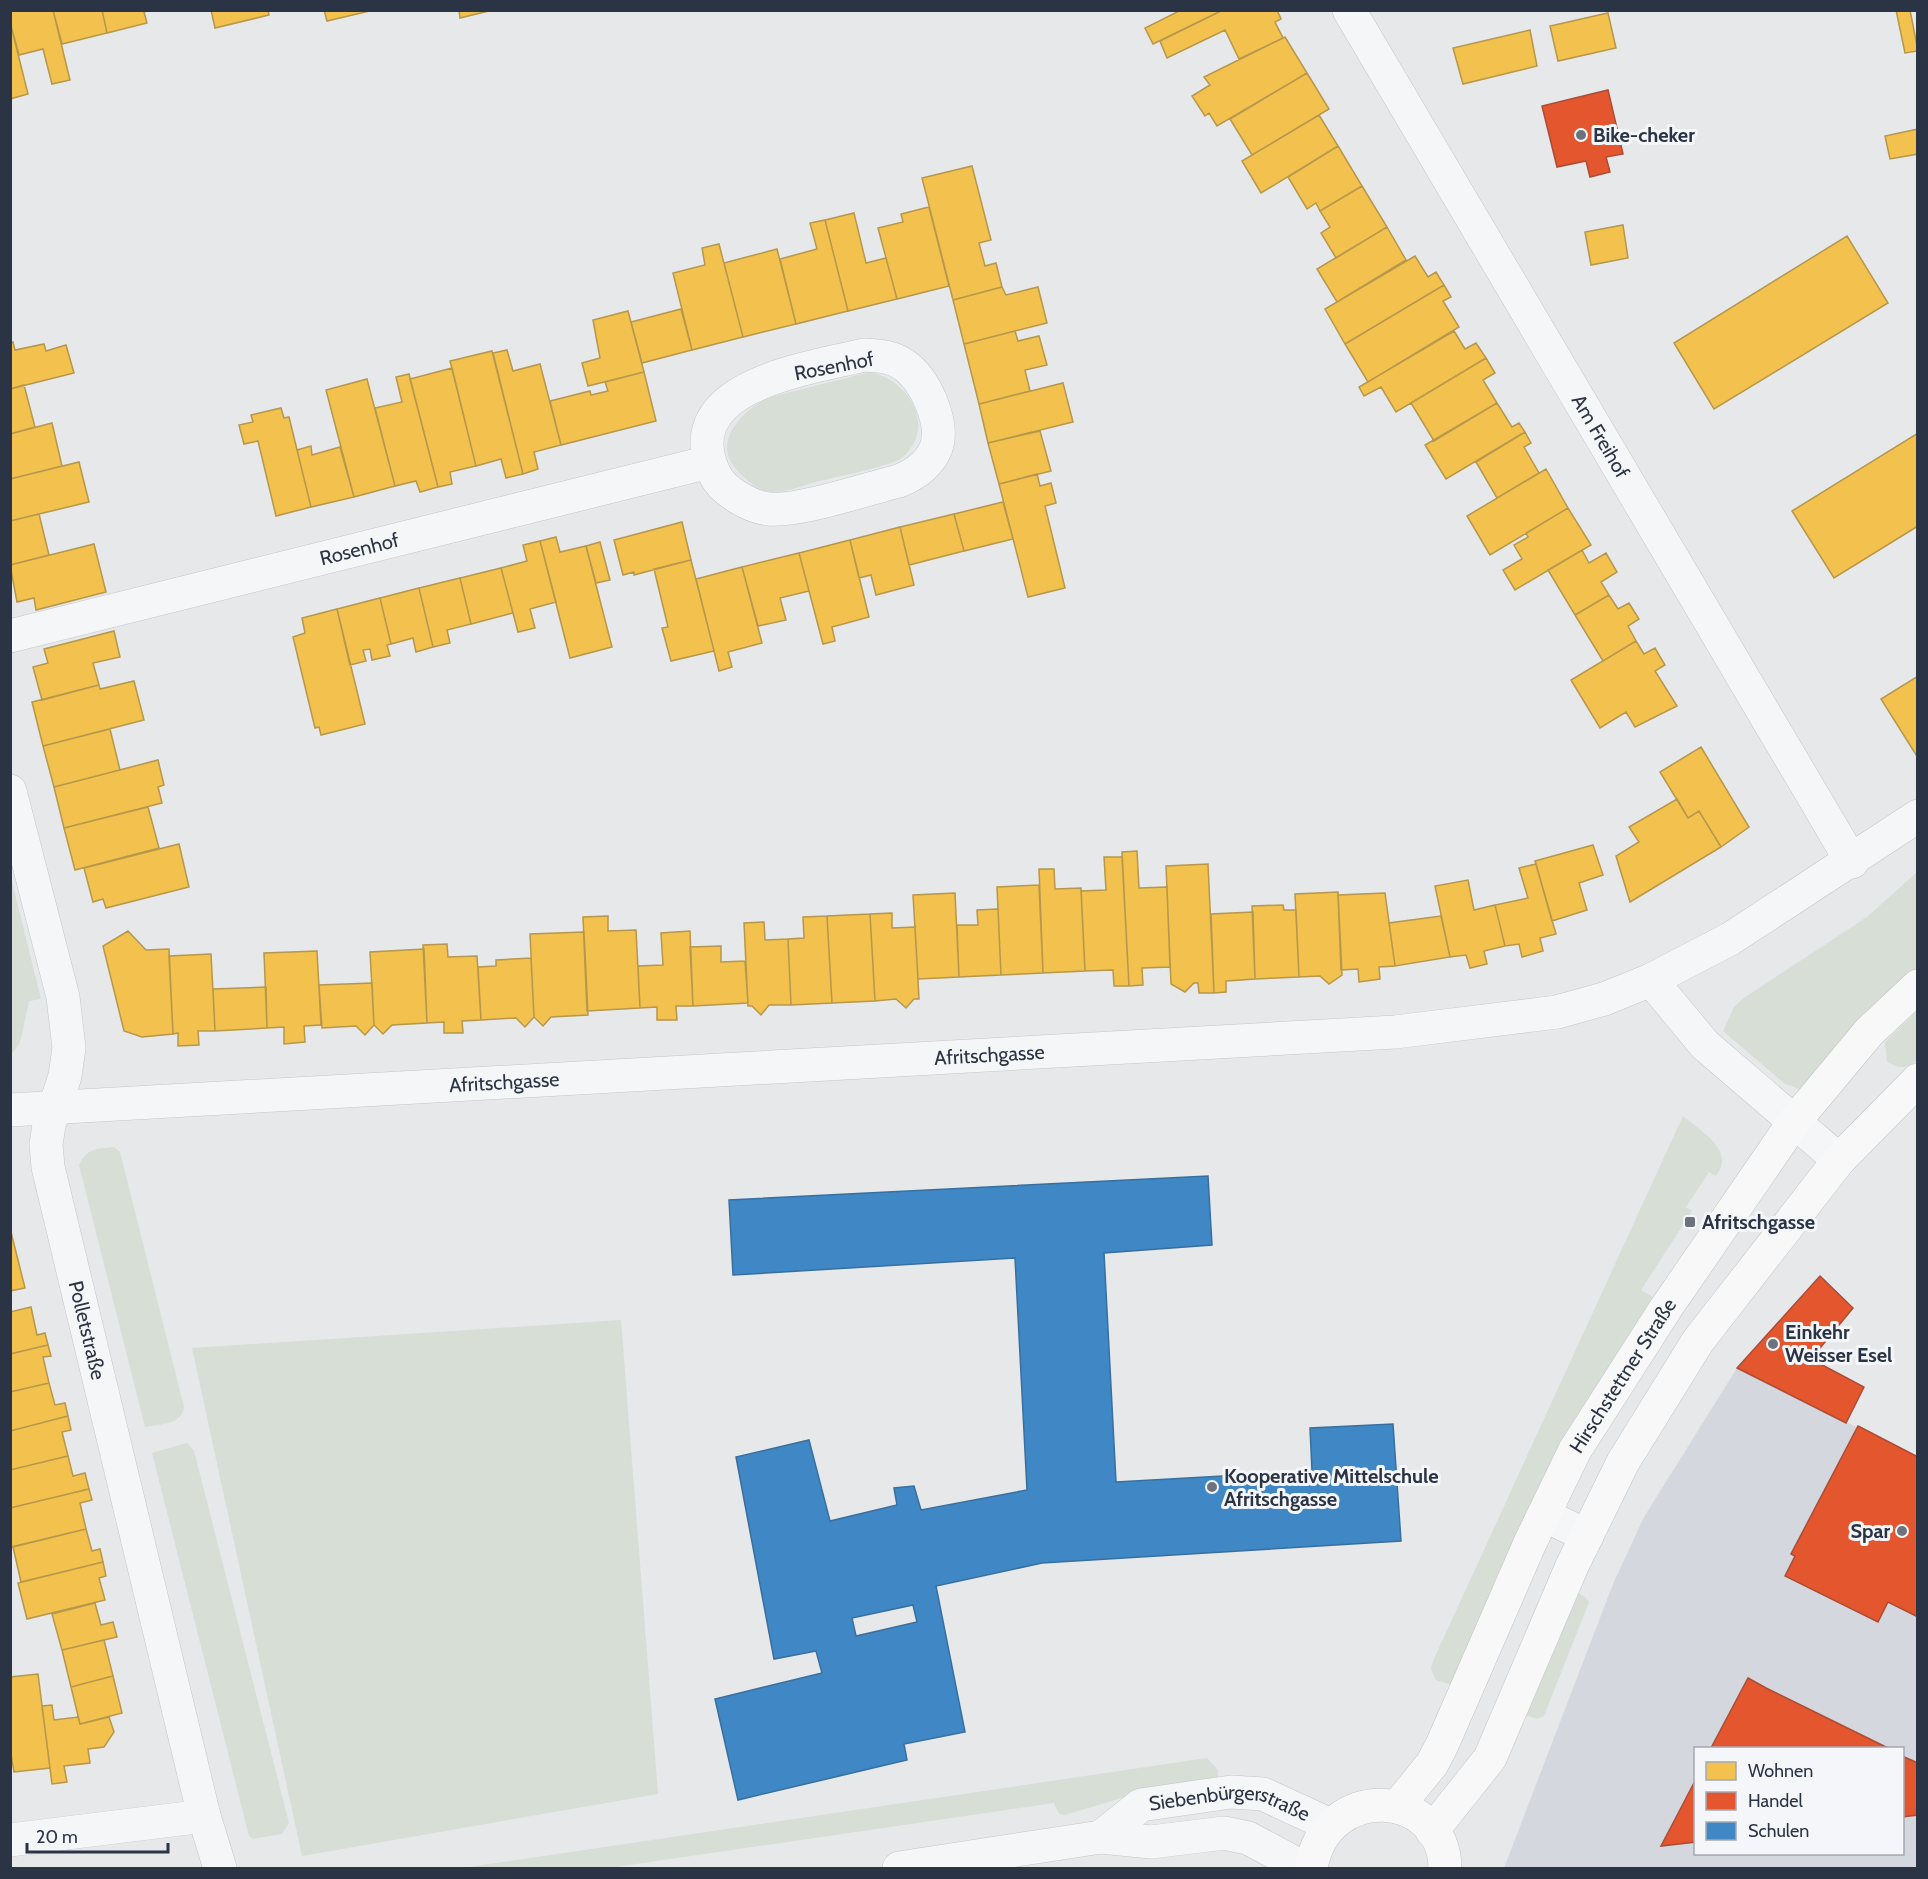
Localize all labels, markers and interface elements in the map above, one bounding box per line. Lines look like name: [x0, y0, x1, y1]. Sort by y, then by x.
place label: Bike-cheker: [1593, 123, 1695, 147]
marker: Bike-cheker: [1574, 128, 1588, 142]
street label: Rosenhof: [792, 346, 876, 385]
street label: Am Freihof: [1567, 390, 1635, 483]
street label: Rosenhof: [317, 528, 402, 570]
street label: Afritschgasse: [934, 1040, 1045, 1070]
street label: Afritschgasse: [448, 1067, 560, 1097]
place label: Afritschgasse: [1702, 1210, 1815, 1234]
marker: Afritschgasse: [1683, 1215, 1697, 1229]
street label: Polletstraße: [64, 1278, 111, 1382]
street label: Hirschstettner Straße: [1564, 1293, 1681, 1458]
place label: Einkehr Weisser Esel: [1785, 1320, 1892, 1367]
marker: Einkehr Weisser Esel: [1766, 1337, 1780, 1351]
place label: Kooperative Mittelschule Afritschgasse: [1224, 1464, 1438, 1511]
marker: Kooperative Mittelschule Afritschgasse: [1205, 1480, 1219, 1494]
place label: Spar: [1851, 1519, 1890, 1543]
marker: Spar: [1895, 1524, 1909, 1538]
legend: [1694, 1747, 1904, 1855]
text: Wohnen: [1748, 1760, 1813, 1782]
street label: Siebenbürgerstraße: [1147, 1780, 1314, 1826]
text: Handel: [1748, 1790, 1803, 1812]
scale bar: [27, 1816, 168, 1854]
text: Schulen: [1748, 1820, 1809, 1842]
text: 20 m: [36, 1826, 78, 1848]

